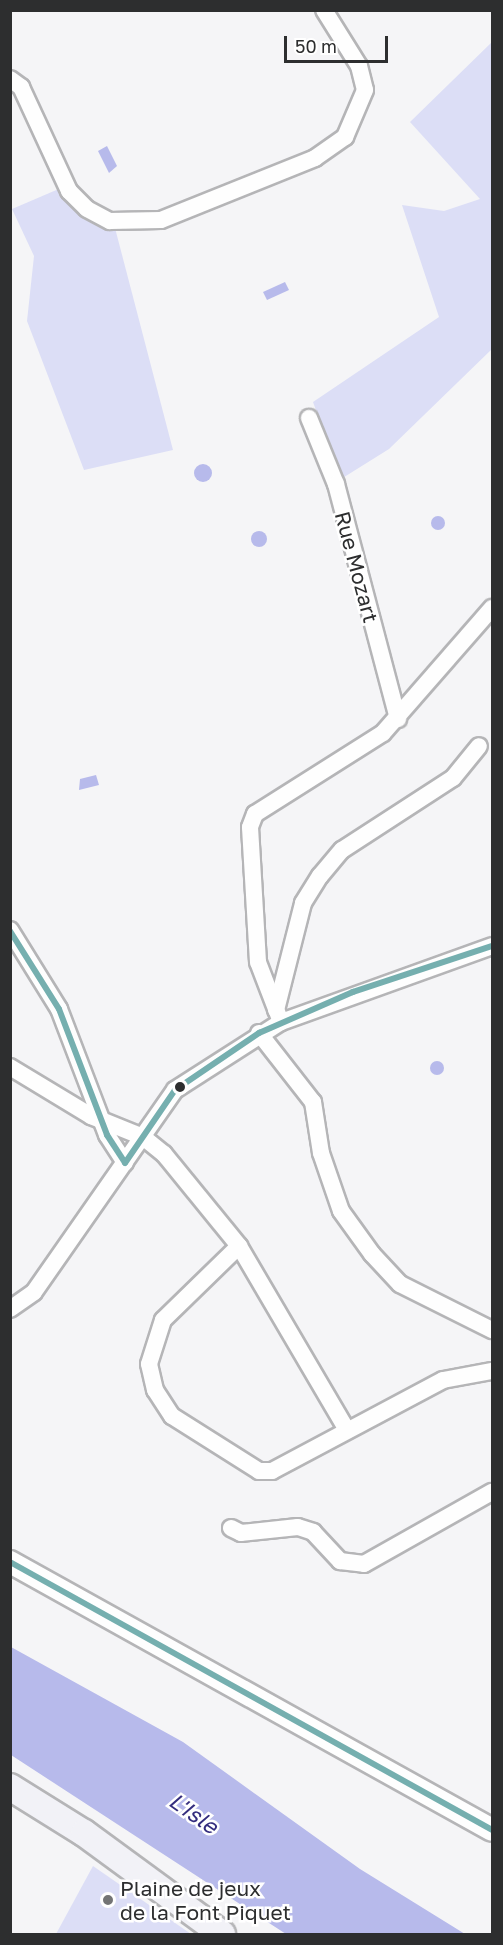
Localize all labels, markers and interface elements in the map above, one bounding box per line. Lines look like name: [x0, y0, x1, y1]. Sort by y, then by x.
scale bar: [287, 24, 390, 62]
text: 50 m: [295, 35, 337, 57]
street label: Rue Mozart: [330, 509, 384, 625]
unlabelled marker: [174, 1081, 186, 1093]
water label: L'Isle: [165, 1787, 223, 1839]
place label: Plaine de jeux de la Font Piquet: [120, 1875, 291, 1925]
marker: Plaine de jeux de la Font Piquet: [101, 1893, 115, 1907]

